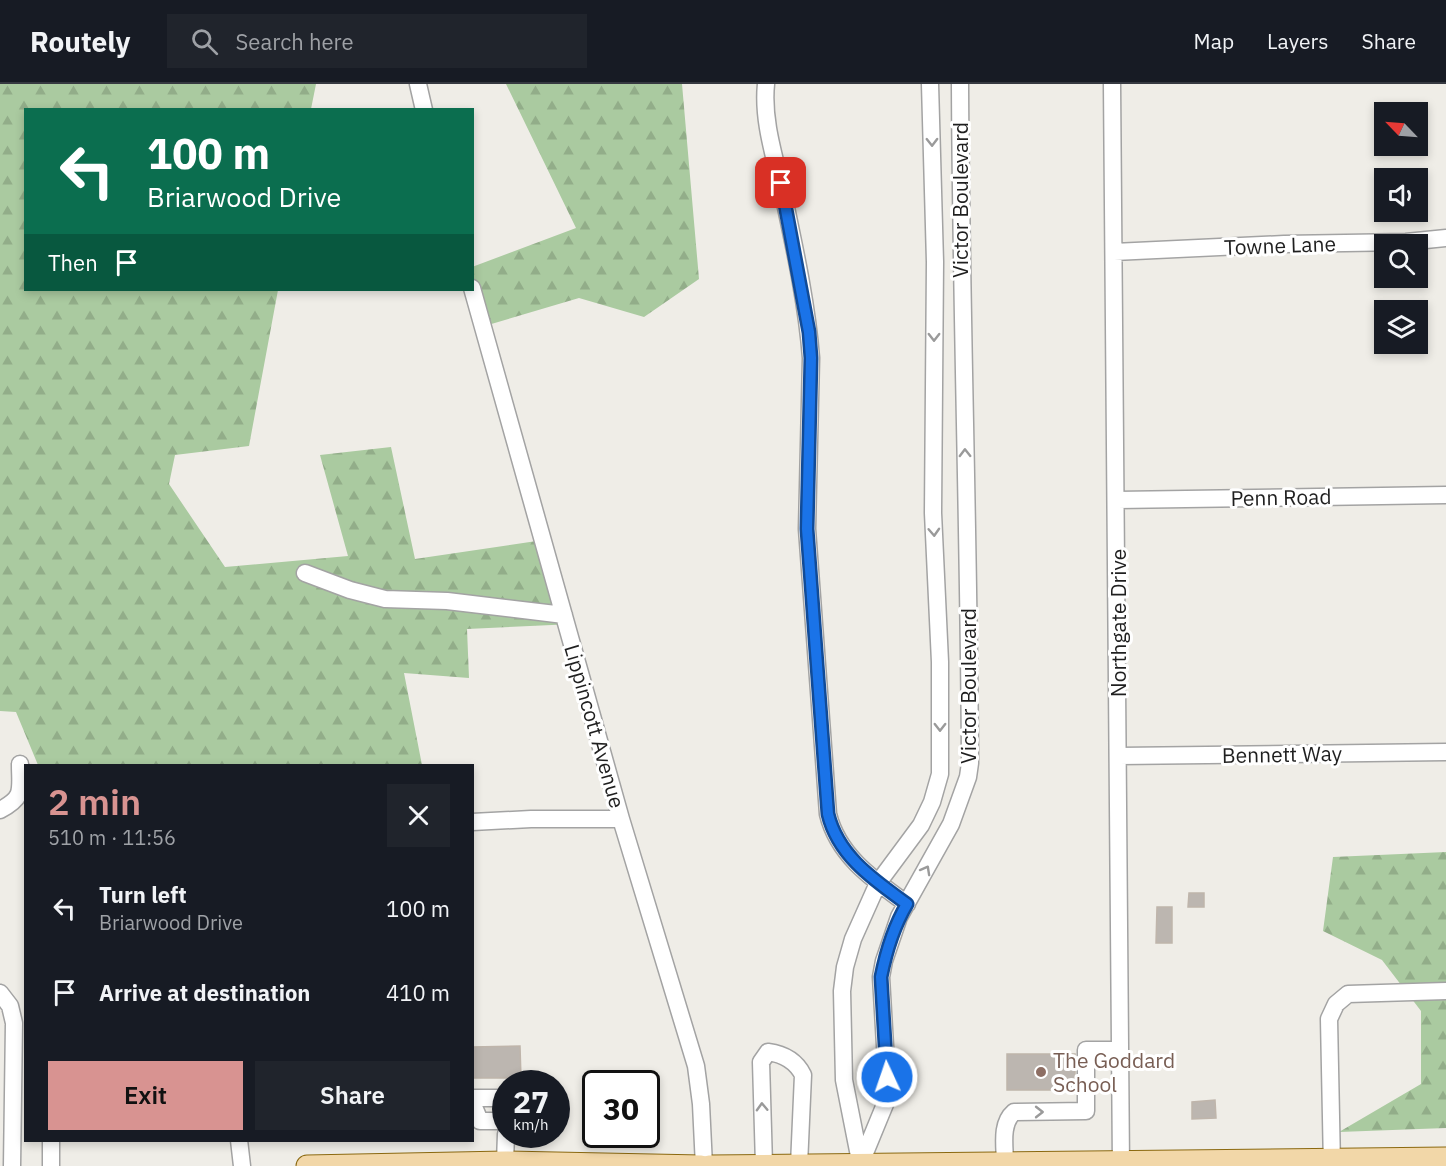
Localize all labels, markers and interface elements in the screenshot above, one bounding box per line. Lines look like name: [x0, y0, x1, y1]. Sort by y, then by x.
search box: [167, 14, 587, 68]
text: Routely: [30, 23, 131, 60]
icon: search: [188, 25, 221, 58]
text: Search here: [236, 27, 354, 56]
text: Map: [1194, 27, 1234, 55]
text: Layers: [1267, 27, 1329, 55]
text: Share: [1362, 27, 1416, 55]
north arrow: [1374, 102, 1428, 156]
map controls: [1374, 102, 1428, 354]
street label: Victor Boulevard: [946, 122, 974, 278]
text: 100 m: [147, 126, 270, 181]
icon: left: [48, 132, 126, 210]
one-way arrow: [925, 138, 938, 147]
pin: [755, 157, 806, 208]
icon: arrive: [764, 166, 797, 199]
button: sound: [1374, 168, 1428, 222]
text: Briarwood Drive: [147, 179, 341, 214]
street label: Towne Lane: [1224, 229, 1336, 261]
button: search: [1374, 234, 1428, 288]
icon: arrive: [110, 246, 143, 279]
text: Then: [48, 248, 98, 277]
button: layers: [1374, 300, 1428, 354]
one-way arrow: [928, 333, 940, 342]
one-way arrow: [959, 449, 971, 458]
street label: Penn Road: [1230, 482, 1332, 512]
one-way arrow: [928, 528, 941, 537]
street label: Northgate Drive: [1104, 549, 1132, 697]
street label: Victor Boulevard: [954, 608, 982, 764]
street label: Lippincott Avenue: [558, 641, 632, 811]
one-way arrow: [934, 723, 946, 732]
street label: Bennett Way: [1222, 739, 1343, 769]
text: 2 min: [48, 778, 141, 825]
button: close: [387, 784, 450, 847]
text: 510 m · 11:56: [48, 824, 176, 851]
one-way arrow: [919, 865, 930, 876]
text: Turn left: [99, 880, 187, 909]
icon: left: [48, 892, 81, 925]
text: 100 m: [386, 894, 450, 923]
text: Briarwood Drive: [99, 909, 243, 936]
icon: arrive: [48, 976, 81, 1009]
text: Arrive at destination: [99, 978, 310, 1007]
text: 410 m: [386, 978, 450, 1007]
position arrow: [855, 1045, 919, 1109]
place label: The Goddard School: [1053, 1046, 1175, 1098]
button: Exit: [48, 1061, 243, 1130]
button: Share: [255, 1061, 450, 1130]
marker: The Goddard School: [1034, 1065, 1048, 1079]
speed limit sign: 30: [582, 1070, 660, 1148]
text: 27: [513, 1082, 549, 1121]
one-way arrow: [756, 1102, 769, 1111]
one-way arrow: [1034, 1106, 1043, 1118]
text: km/h: [513, 1115, 549, 1134]

